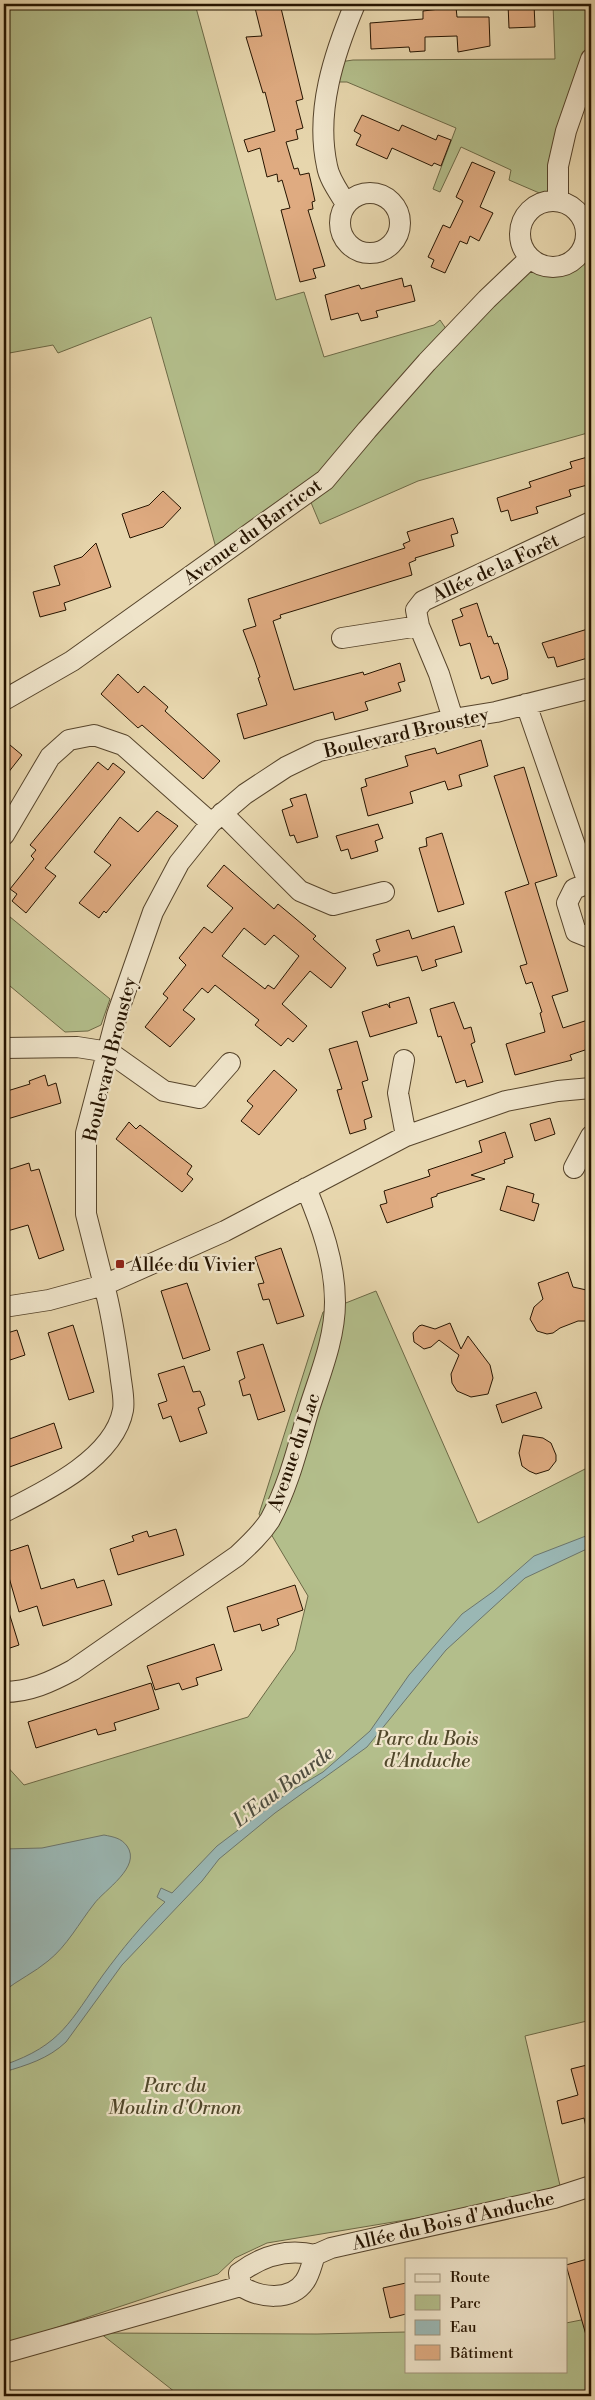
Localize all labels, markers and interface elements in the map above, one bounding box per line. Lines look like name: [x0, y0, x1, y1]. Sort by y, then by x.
street label: Avenue du Barricot: [178, 473, 327, 591]
street label: Allée de la Forêt: [427, 528, 563, 608]
street label: Boulevard Broustey: [320, 702, 492, 764]
street label: Boulevard Broustey: [78, 974, 142, 1145]
place label: Allée du Vivier: [129, 1253, 255, 1277]
marker: Allée du Vivier: [114, 1258, 126, 1270]
street label: Avenue du Lac: [262, 1390, 325, 1516]
park label: Parc du Bois d'Anduche: [375, 1727, 478, 1773]
water label: L'Eau Bourde: [228, 1741, 340, 1834]
park label: Parc du Moulin d'Ornon: [108, 2074, 242, 2120]
street label: Allée du Bois d'Anduche: [349, 2186, 557, 2256]
legend: [405, 2258, 568, 2372]
text: Route: [450, 2268, 490, 2287]
text: Parc: [450, 2294, 481, 2313]
text: Eau: [450, 2318, 477, 2337]
text: Bâtiment: [449, 2344, 514, 2363]

